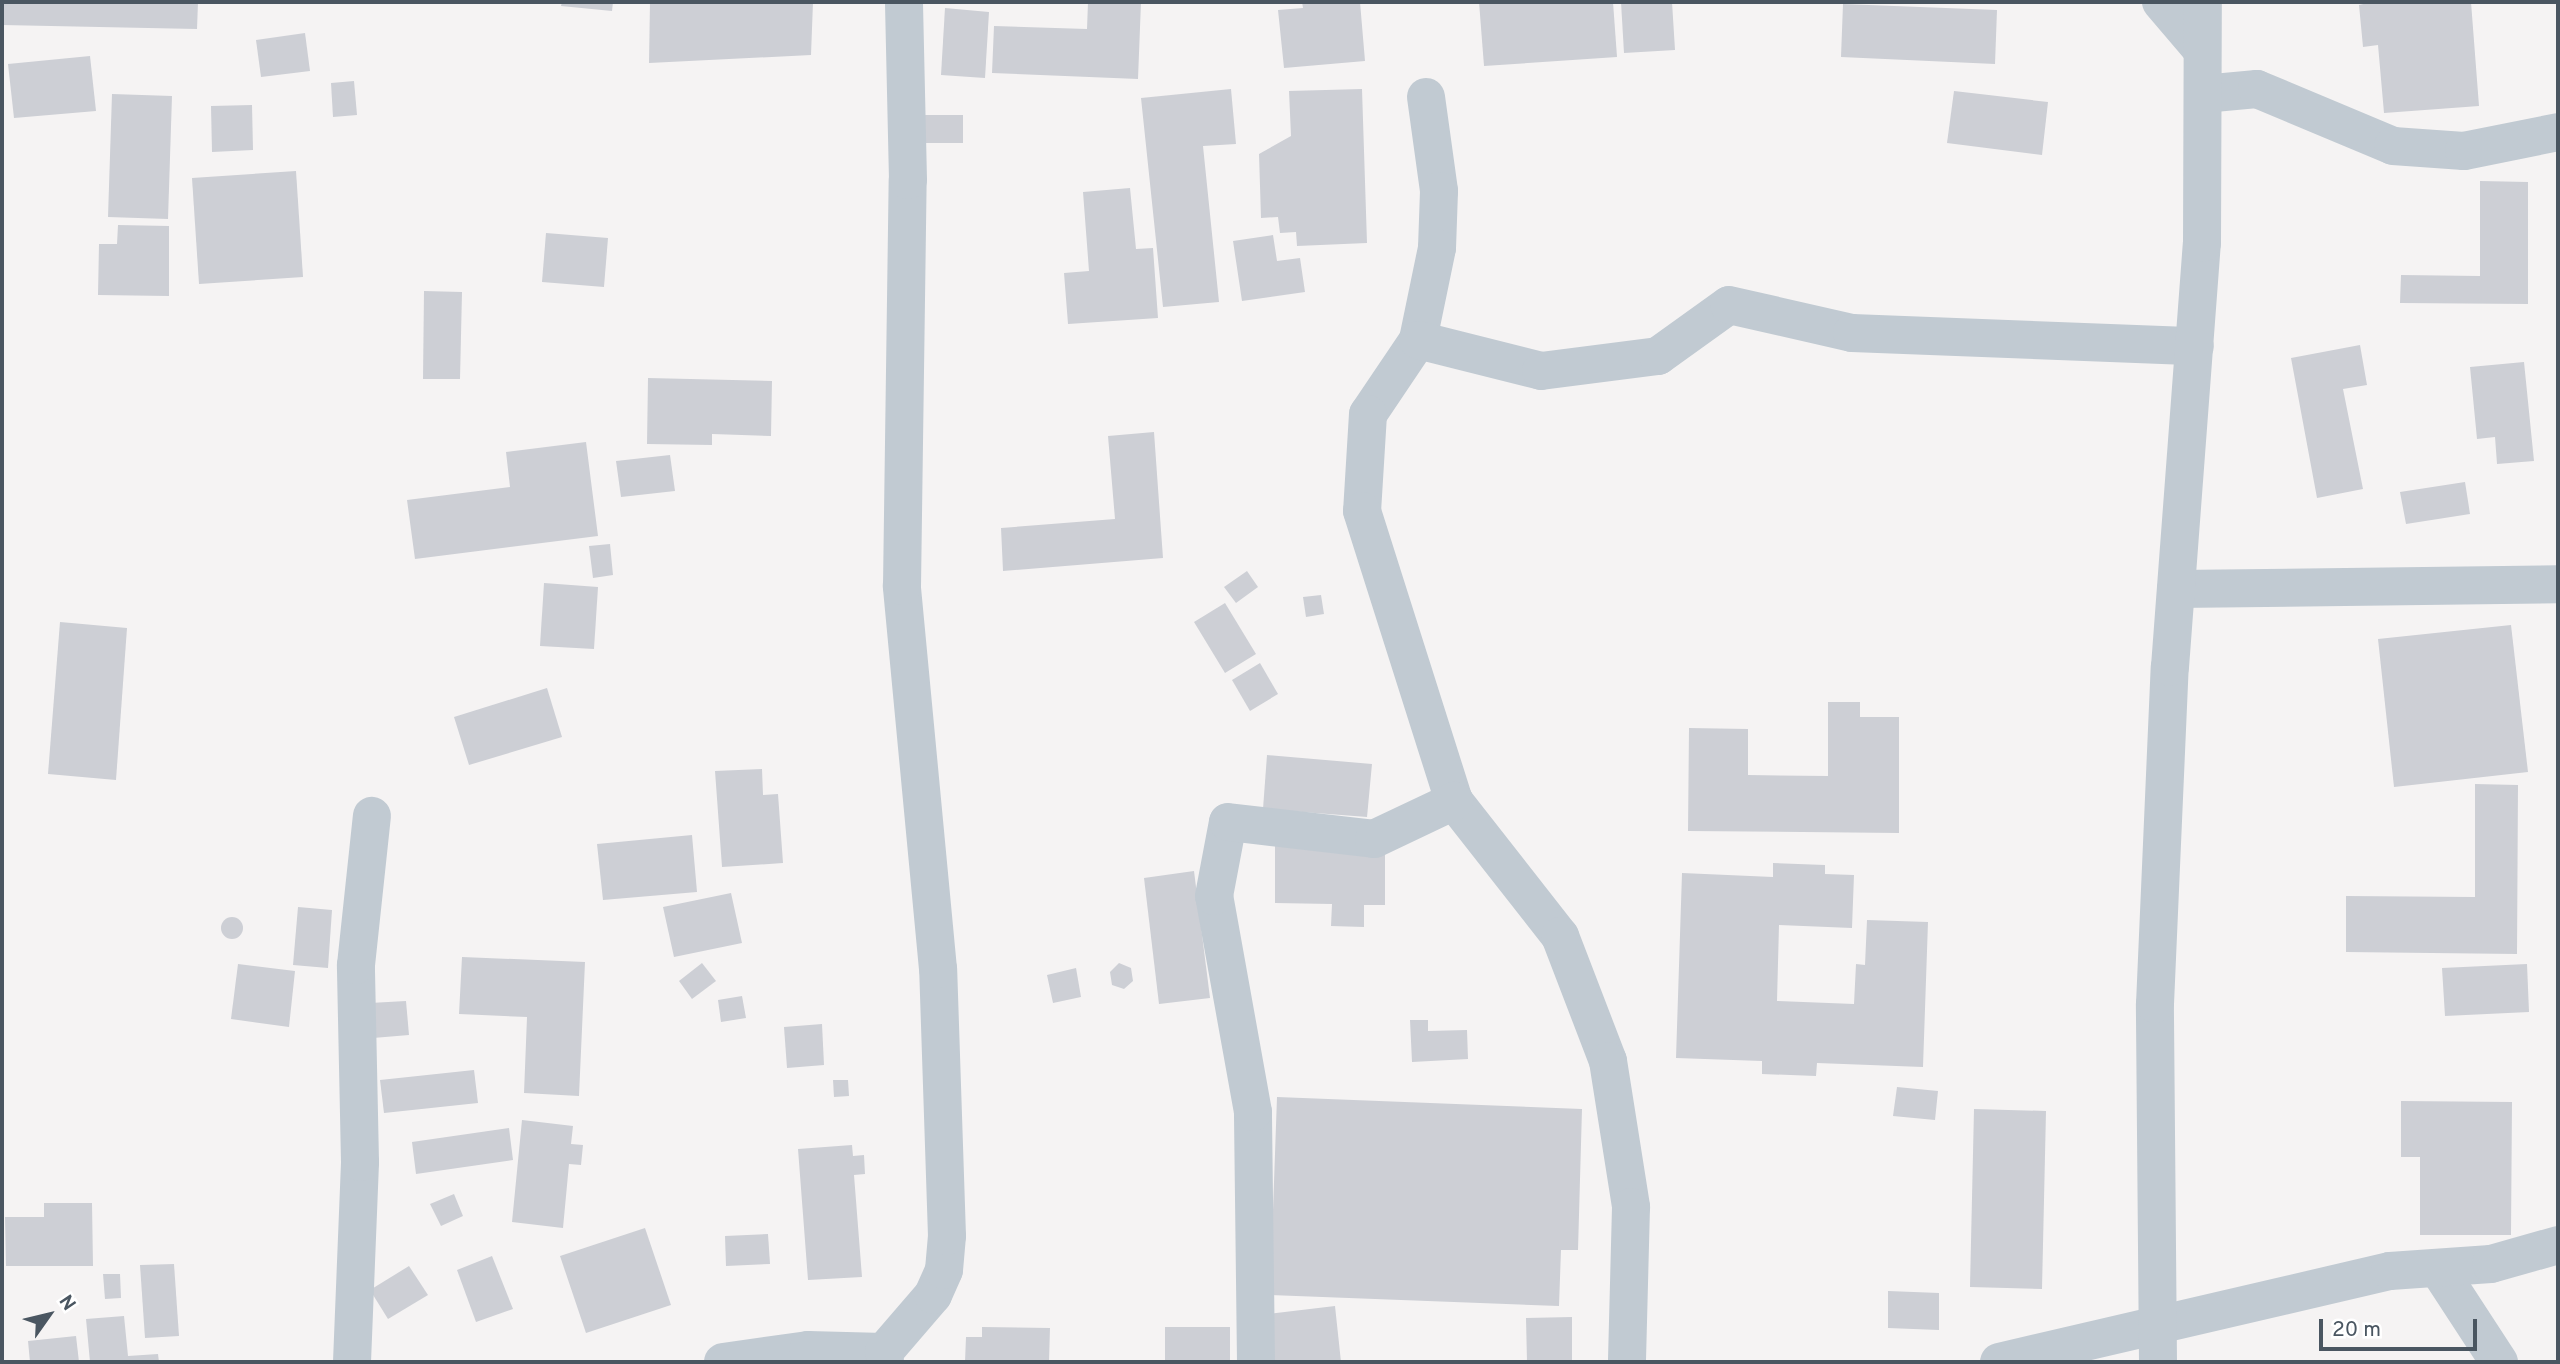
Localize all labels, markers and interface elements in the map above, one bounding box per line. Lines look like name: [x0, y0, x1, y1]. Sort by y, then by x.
north arrow: [14, 1280, 84, 1350]
text: N: [53, 1291, 80, 1316]
scale bar: [2322, 1304, 2480, 1348]
text: 20 m: [2332, 1317, 2381, 1344]

